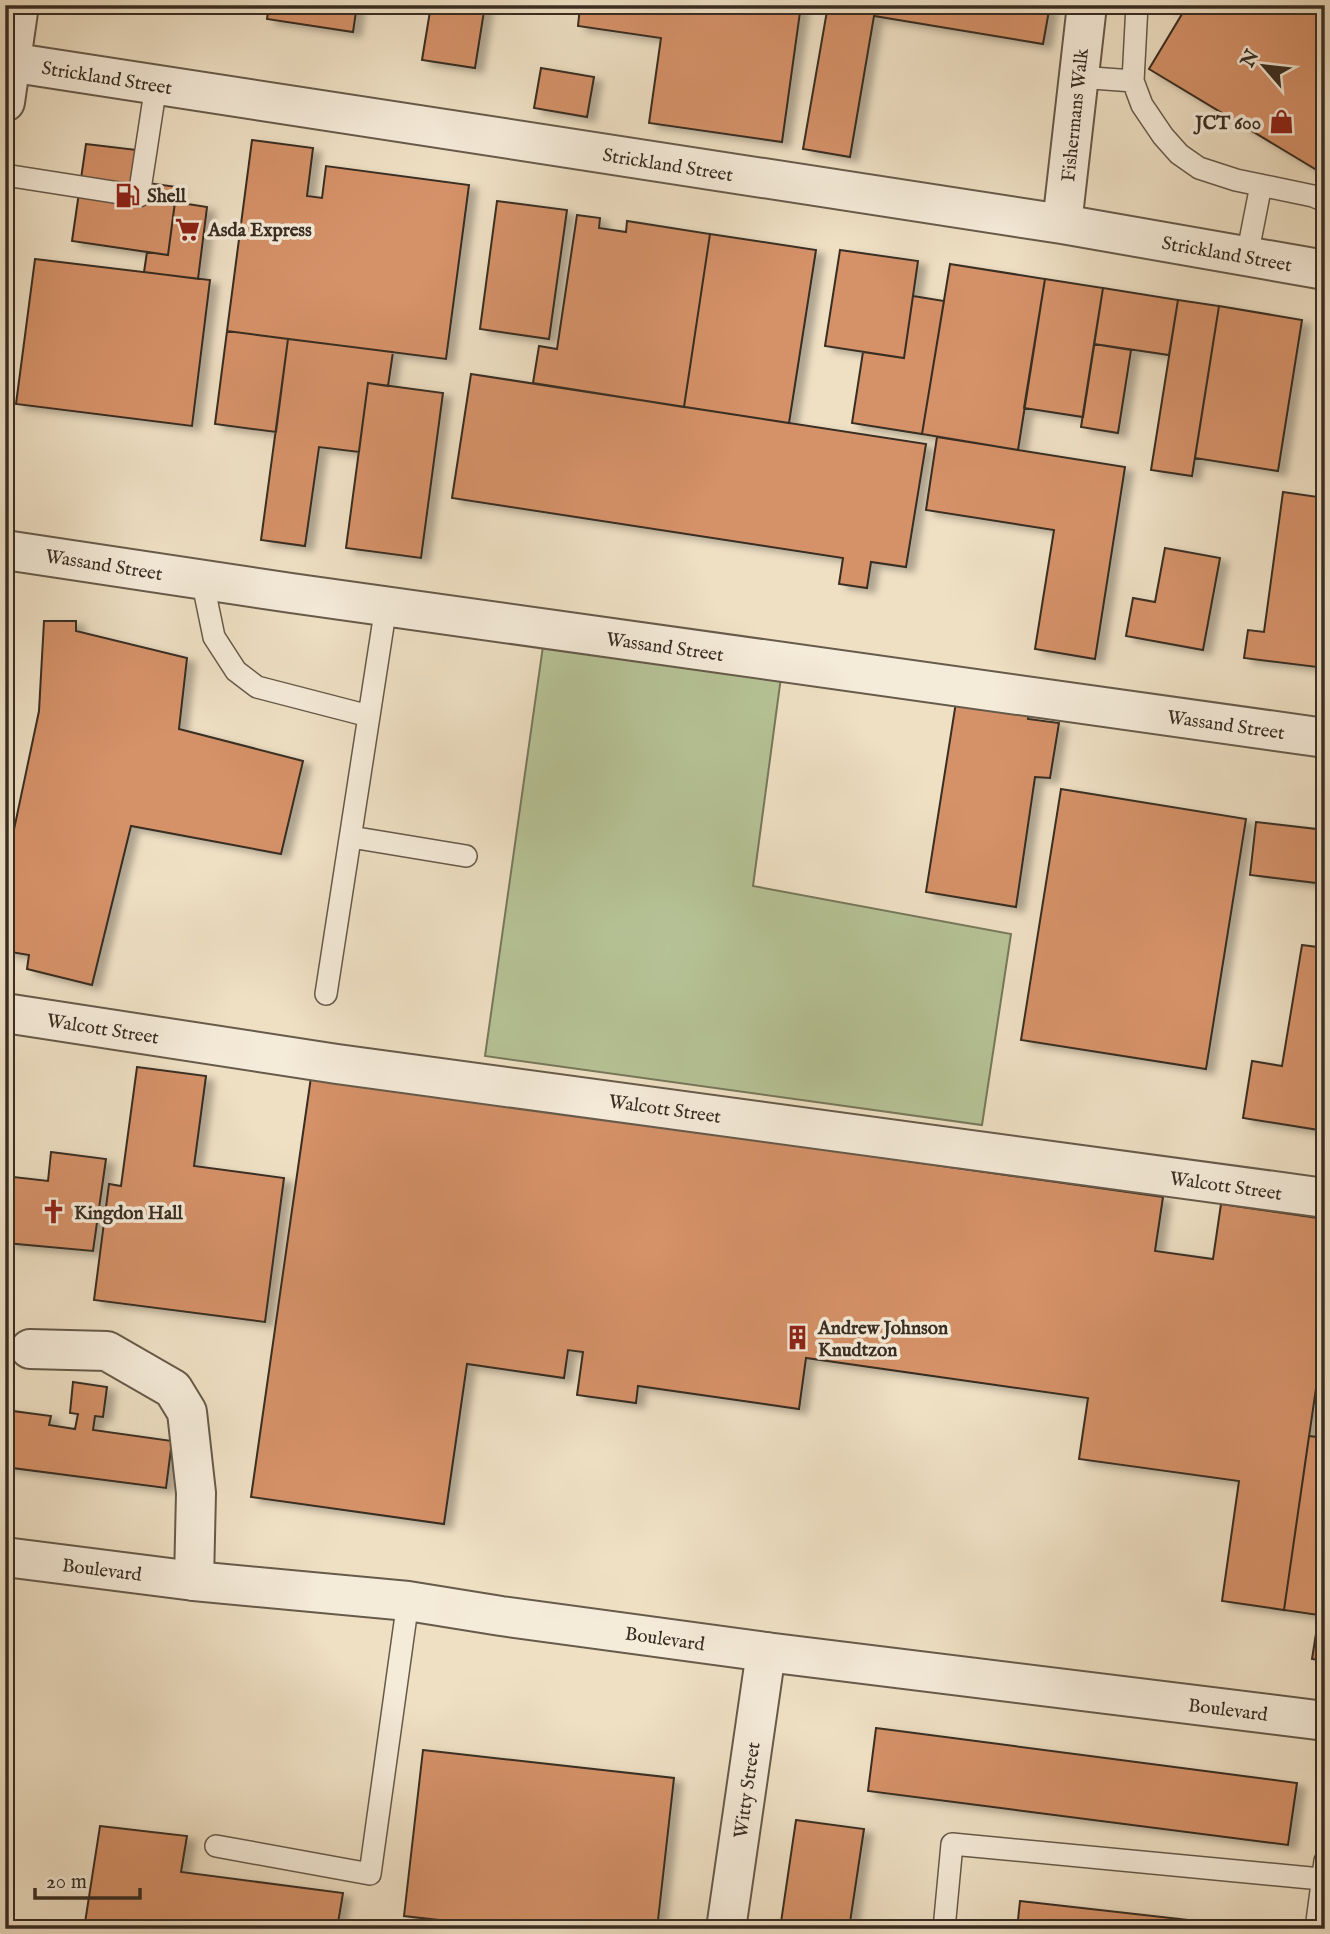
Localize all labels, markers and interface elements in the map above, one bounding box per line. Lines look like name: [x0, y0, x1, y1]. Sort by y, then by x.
north arrow: [1228, 32, 1298, 102]
text: N: [1236, 46, 1265, 73]
street label: Fishermans Walk: [1057, 47, 1095, 183]
street label: Strickland Street: [40, 57, 174, 101]
shop icon: JCT 600: [1267, 108, 1295, 136]
place label: JCT 600: [1192, 112, 1261, 136]
street label: Strickland Street: [601, 144, 735, 188]
fuel station icon: Shell: [113, 181, 141, 209]
place label: Shell: [147, 185, 187, 209]
supermarket icon: Asda Express: [174, 215, 202, 243]
place label: Asda Express: [207, 219, 312, 243]
street label: Strickland Street: [1160, 232, 1294, 278]
street label: Wassand Street: [43, 545, 164, 587]
street label: Wassand Street: [604, 628, 725, 668]
street label: Wassand Street: [1165, 706, 1286, 746]
street label: Walcott Street: [45, 1009, 161, 1051]
street label: Walcott Street: [607, 1090, 723, 1130]
street label: Walcott Street: [1168, 1167, 1284, 1207]
church icon: Kingdon Hall: [40, 1198, 68, 1226]
place label: Kingdon Hall: [74, 1202, 183, 1226]
place label: Andrew Johnson Knudtzon: [817, 1317, 948, 1363]
building icon: Andrew Johnson Knudtzon: [784, 1324, 812, 1352]
street label: Boulevard: [61, 1554, 144, 1588]
street label: Boulevard: [623, 1623, 707, 1658]
street label: Boulevard: [1187, 1694, 1270, 1728]
street label: Witty Street: [729, 1740, 767, 1840]
scale bar: [35, 1857, 140, 1901]
text: 20 m: [46, 1869, 87, 1896]

